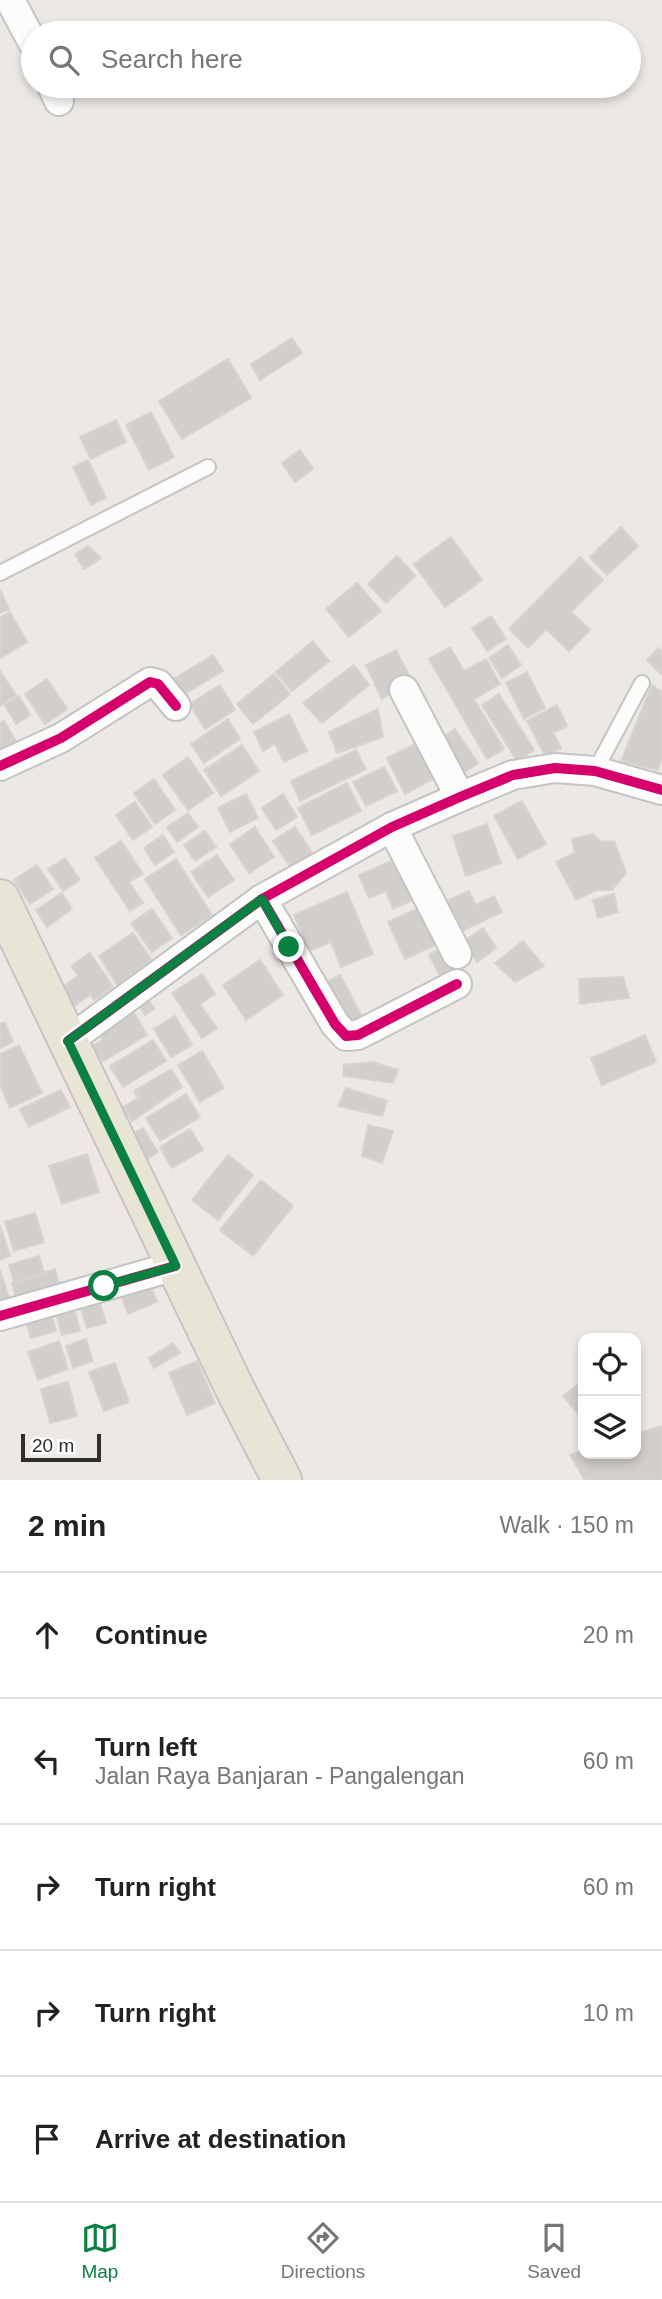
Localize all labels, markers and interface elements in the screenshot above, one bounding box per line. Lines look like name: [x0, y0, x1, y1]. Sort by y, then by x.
search box: [21, 21, 641, 98]
icon: search: [45, 41, 83, 79]
text: Search here: [101, 44, 243, 74]
route end: [273, 931, 304, 962]
route start: [88, 1270, 119, 1301]
map controls: [578, 1333, 641, 1459]
button: locate: [578, 1333, 641, 1396]
button: layers: [578, 1396, 641, 1459]
scale bar: [21, 1431, 102, 1463]
text: 20 m: [32, 1435, 74, 1456]
text: 2 min: [28, 1509, 106, 1542]
text: Walk · 150 m: [499, 1512, 634, 1538]
icon: ahead: [28, 1616, 66, 1654]
text: Continue: [95, 1620, 208, 1650]
text: 20 m: [583, 1622, 634, 1648]
text: Turn left: [95, 1732, 197, 1762]
icon: left: [28, 1742, 66, 1780]
text: 60 m: [583, 1748, 634, 1774]
text: Jalan Raya Banjaran - Pangalengan: [95, 1763, 465, 1789]
icon: right: [28, 1868, 66, 1906]
text: Turn right: [95, 1872, 216, 1902]
text: 60 m: [583, 1874, 634, 1900]
icon: right: [28, 1994, 66, 2032]
text: Turn right: [95, 1998, 216, 2028]
text: 10 m: [583, 2000, 634, 2026]
icon: arrive: [28, 2120, 66, 2158]
text: Arrive at destination: [95, 2124, 346, 2154]
tab: Map: [81, 2219, 119, 2283]
tab: Directions: [281, 2219, 365, 2283]
tab: Saved: [527, 2219, 581, 2283]

